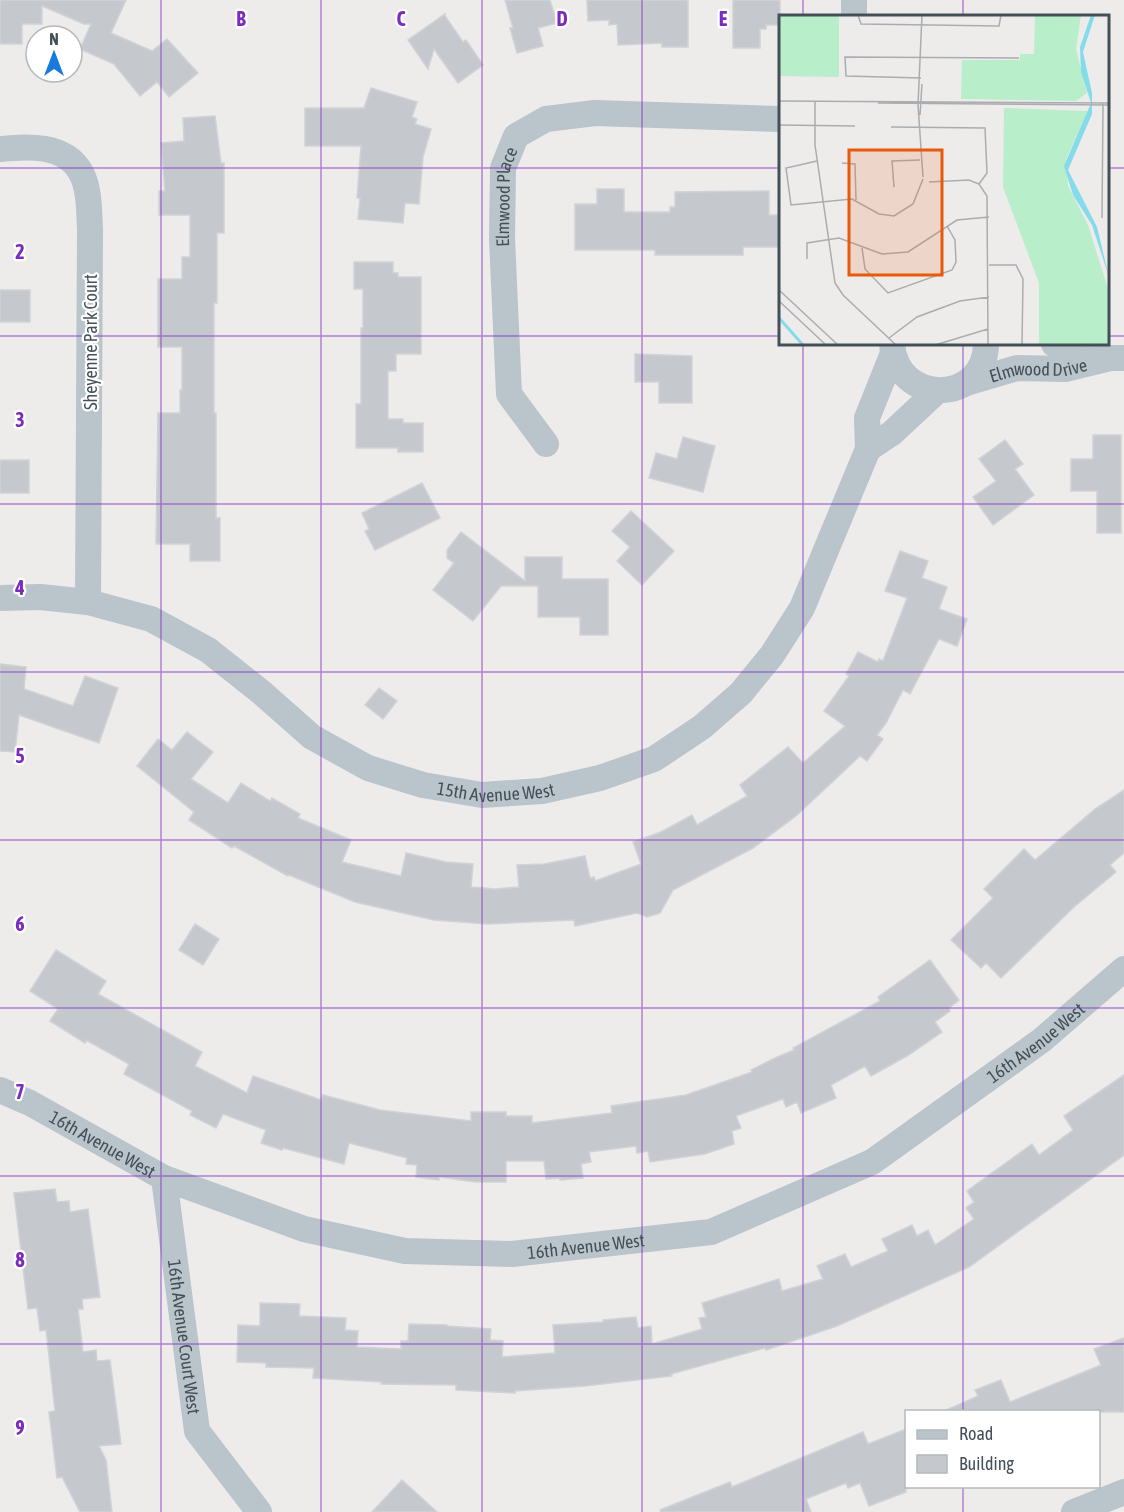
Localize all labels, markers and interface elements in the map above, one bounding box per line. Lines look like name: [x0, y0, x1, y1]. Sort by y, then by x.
text: B: [236, 7, 246, 30]
text: C: [397, 7, 406, 30]
text: D: [556, 7, 568, 30]
text: E: [719, 7, 728, 30]
inset map: [779, 15, 1109, 345]
north arrow: [24, 24, 84, 84]
text: N: [49, 30, 59, 48]
street label: Elmwood Place: [491, 144, 521, 247]
text: 2: [15, 240, 25, 263]
street label: Sheyenne Park Court: [80, 274, 101, 410]
street label: Elmwood Drive: [987, 354, 1089, 386]
text: 3: [15, 408, 25, 431]
text: 4: [14, 576, 25, 599]
text: 5: [15, 744, 25, 767]
street label: 15th Avenue West: [435, 777, 556, 806]
text: 6: [15, 912, 25, 935]
street label: 16th Avenue West: [983, 998, 1088, 1087]
text: 7: [15, 1080, 25, 1103]
street label: 16th Avenue West: [46, 1106, 159, 1182]
street label: 16th Avenue West: [526, 1229, 646, 1263]
text: 8: [15, 1248, 25, 1271]
street label: 16th Avenue Court West: [164, 1258, 205, 1415]
legend: [905, 1410, 1100, 1488]
text: 9: [15, 1416, 25, 1439]
text: Road: [959, 1423, 993, 1444]
text: Building: [959, 1453, 1014, 1474]

